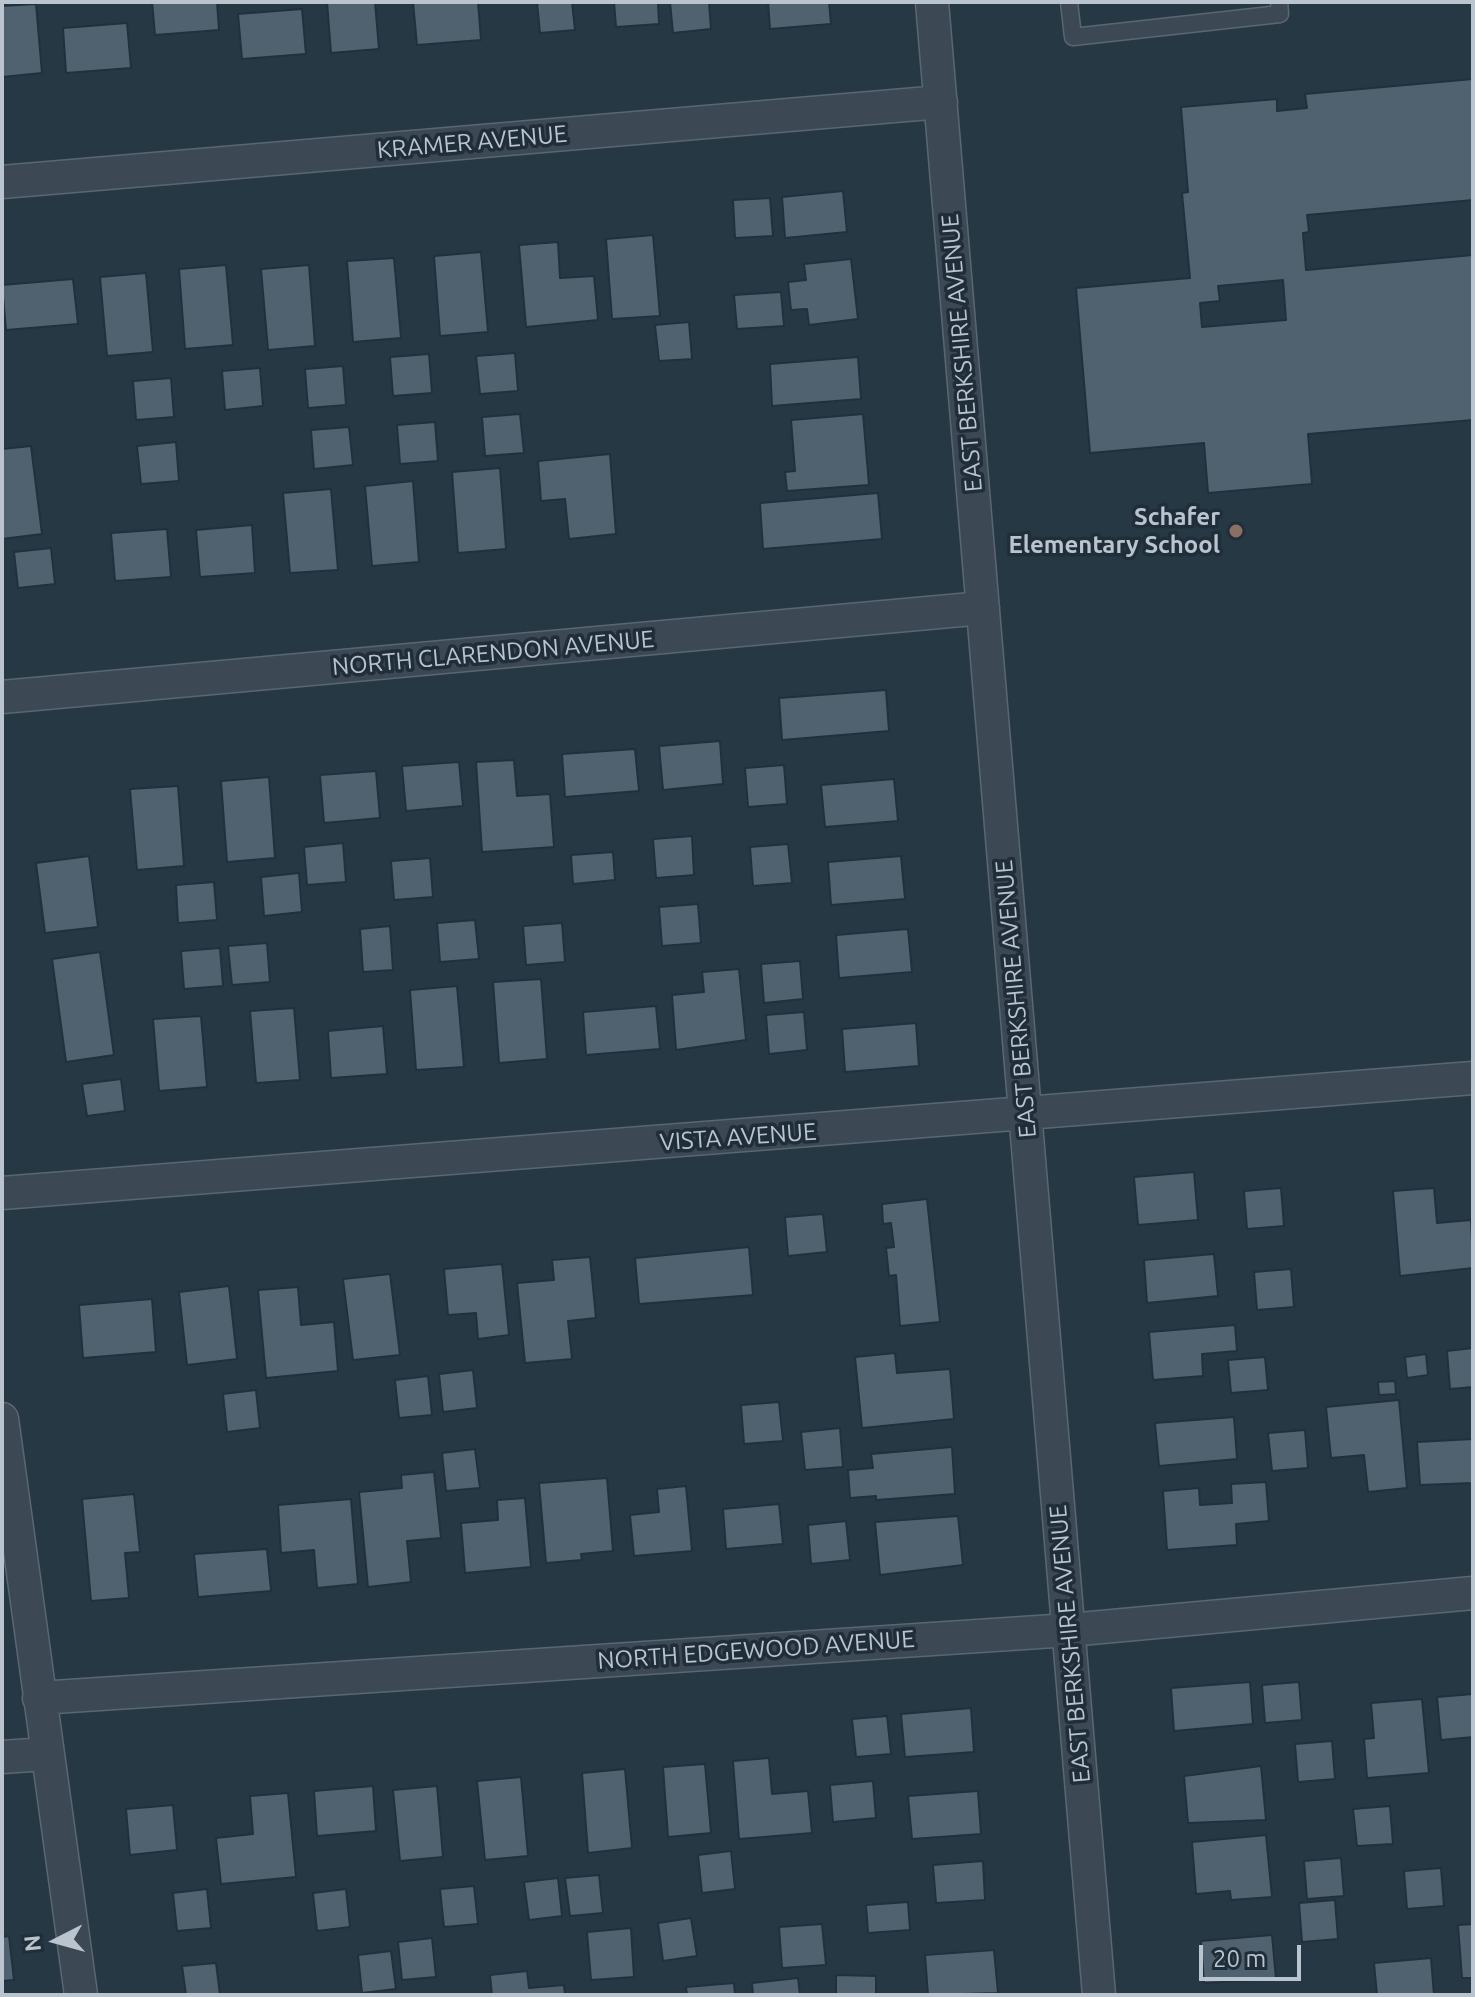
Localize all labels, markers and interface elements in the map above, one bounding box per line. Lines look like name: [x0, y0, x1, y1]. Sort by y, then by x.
street label: KRAMER AVENUE: [376, 119, 568, 165]
street label: EAST BERKSHIRE AVENUE: [936, 213, 988, 493]
place label: Schafer Elementary School: [1008, 503, 1220, 559]
marker: Schafer Elementary School: [1227, 522, 1245, 540]
street label: NORTH CLARENDON AVENUE: [331, 625, 655, 681]
street label: EAST BERKSHIRE AVENUE: [990, 859, 1042, 1139]
street label: VISTA AVENUE: [659, 1117, 817, 1157]
street label: EAST BERKSHIRE AVENUE: [1044, 1504, 1096, 1784]
street label: NORTH EDGEWOOD AVENUE: [596, 1625, 916, 1675]
north arrow: [16, 1901, 96, 1981]
scale bar: [1203, 1929, 1305, 1979]
text: N: [18, 1934, 45, 1953]
text: 20 m: [1213, 1945, 1266, 1972]

